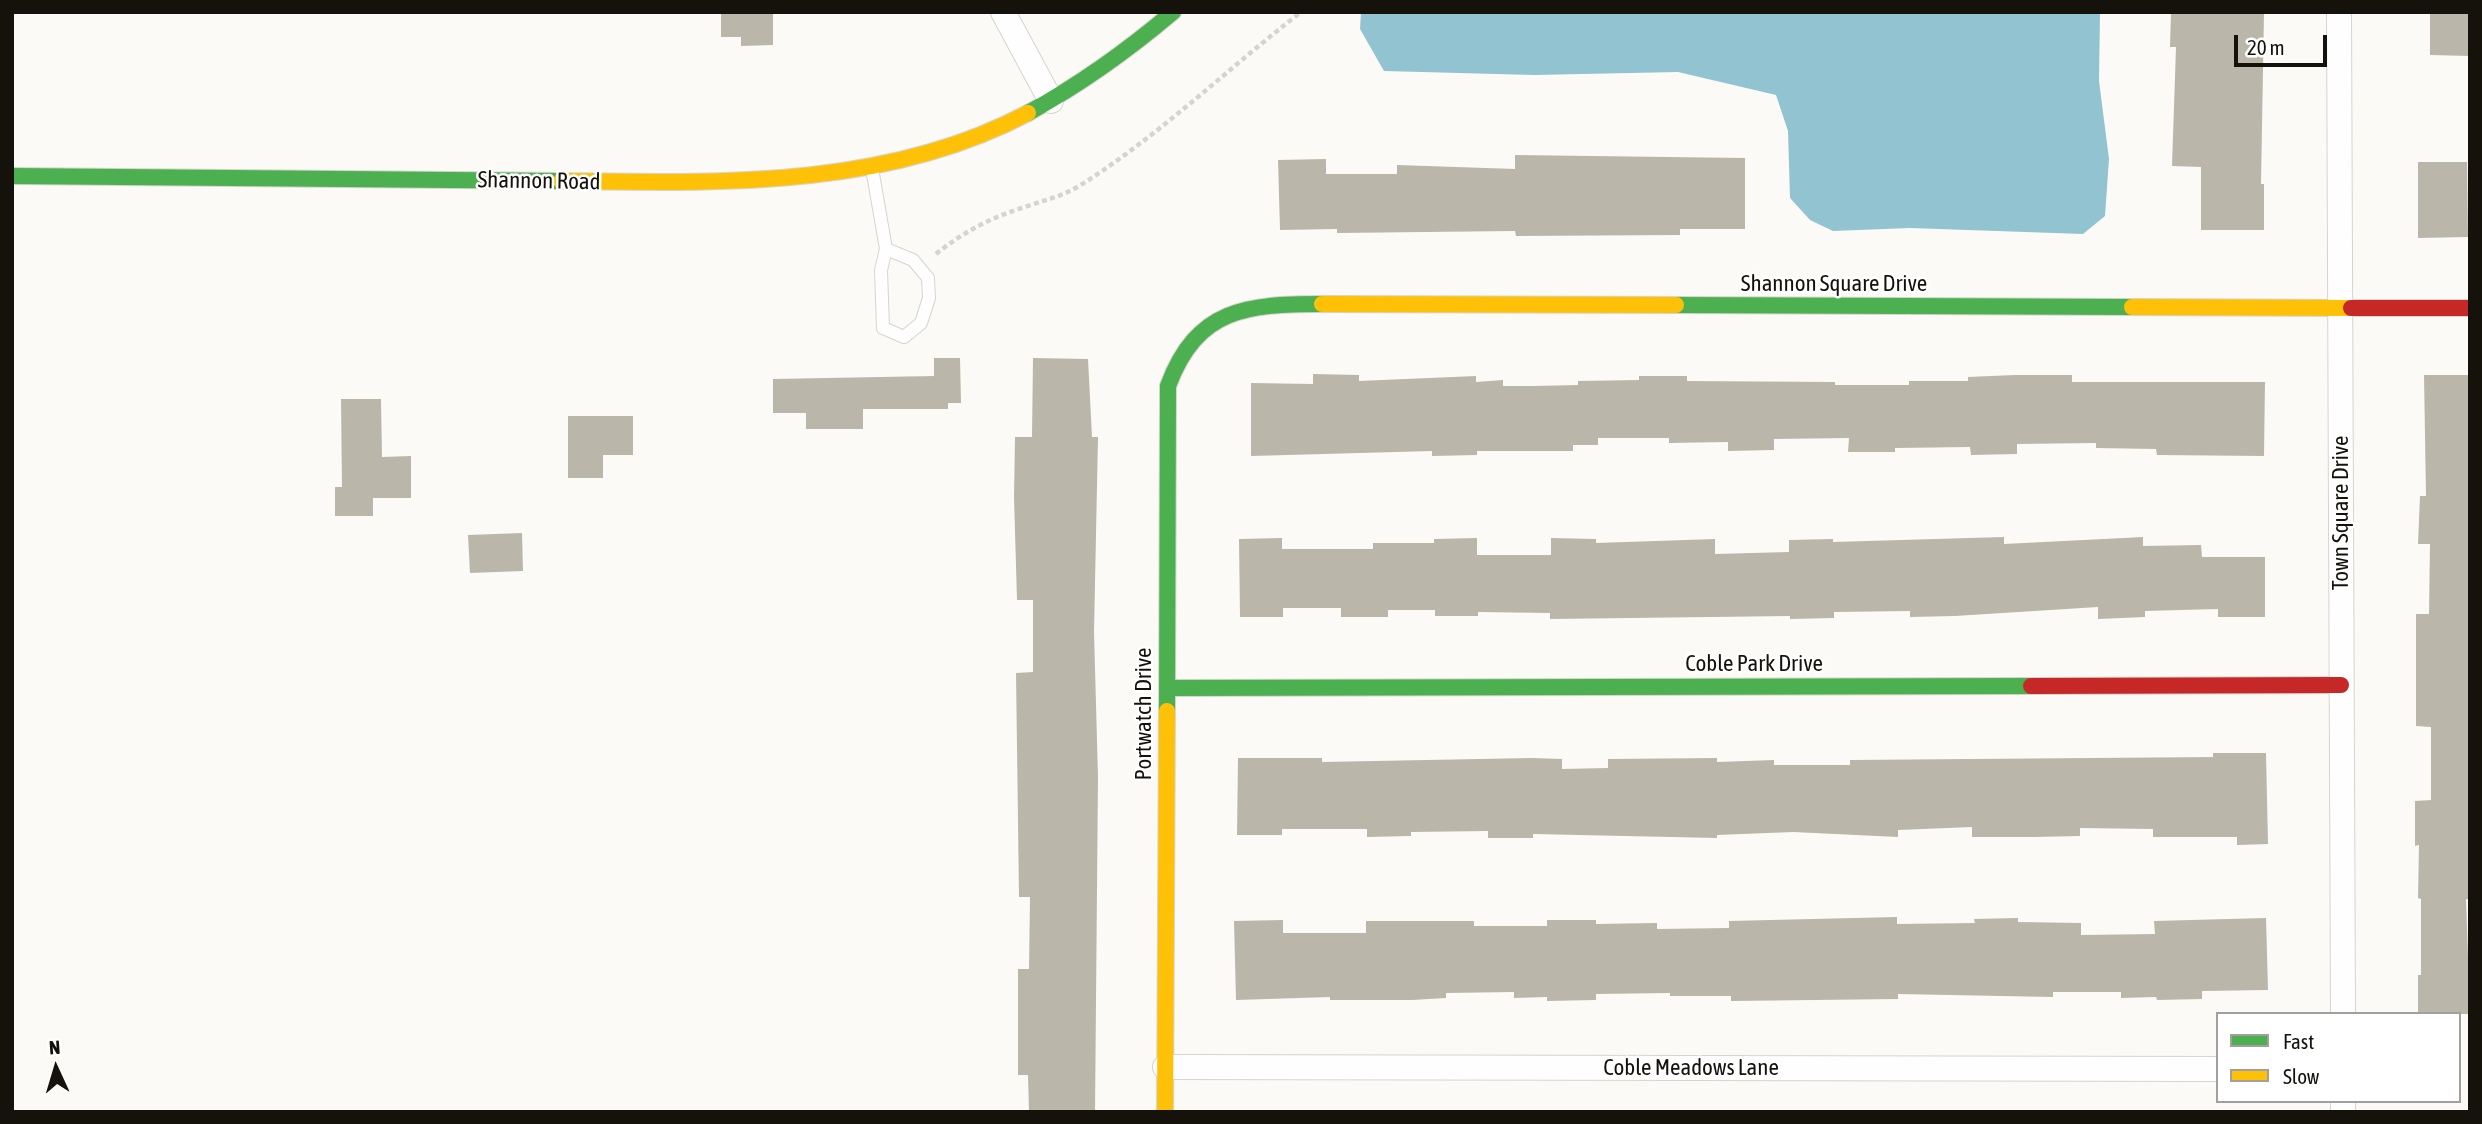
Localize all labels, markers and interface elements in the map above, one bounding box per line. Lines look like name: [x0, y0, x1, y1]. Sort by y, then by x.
scale bar: [2237, 21, 2330, 65]
text: 20 m: [2247, 35, 2285, 59]
street label: Shannon Road: [477, 166, 601, 196]
street label: Shannon Square Drive: [1741, 270, 1927, 298]
street label: Town Square Drive: [2327, 436, 2355, 590]
street label: Portwatch Drive: [1130, 647, 1158, 781]
street label: Coble Park Drive: [1685, 650, 1823, 678]
legend: [2216, 1012, 2461, 1103]
text: Fast: [2283, 1029, 2314, 1053]
north arrow: [21, 1033, 91, 1103]
text: N: [48, 1036, 61, 1058]
street label: Coble Meadows Lane: [1603, 1054, 1779, 1082]
text: Slow: [2283, 1064, 2319, 1088]

